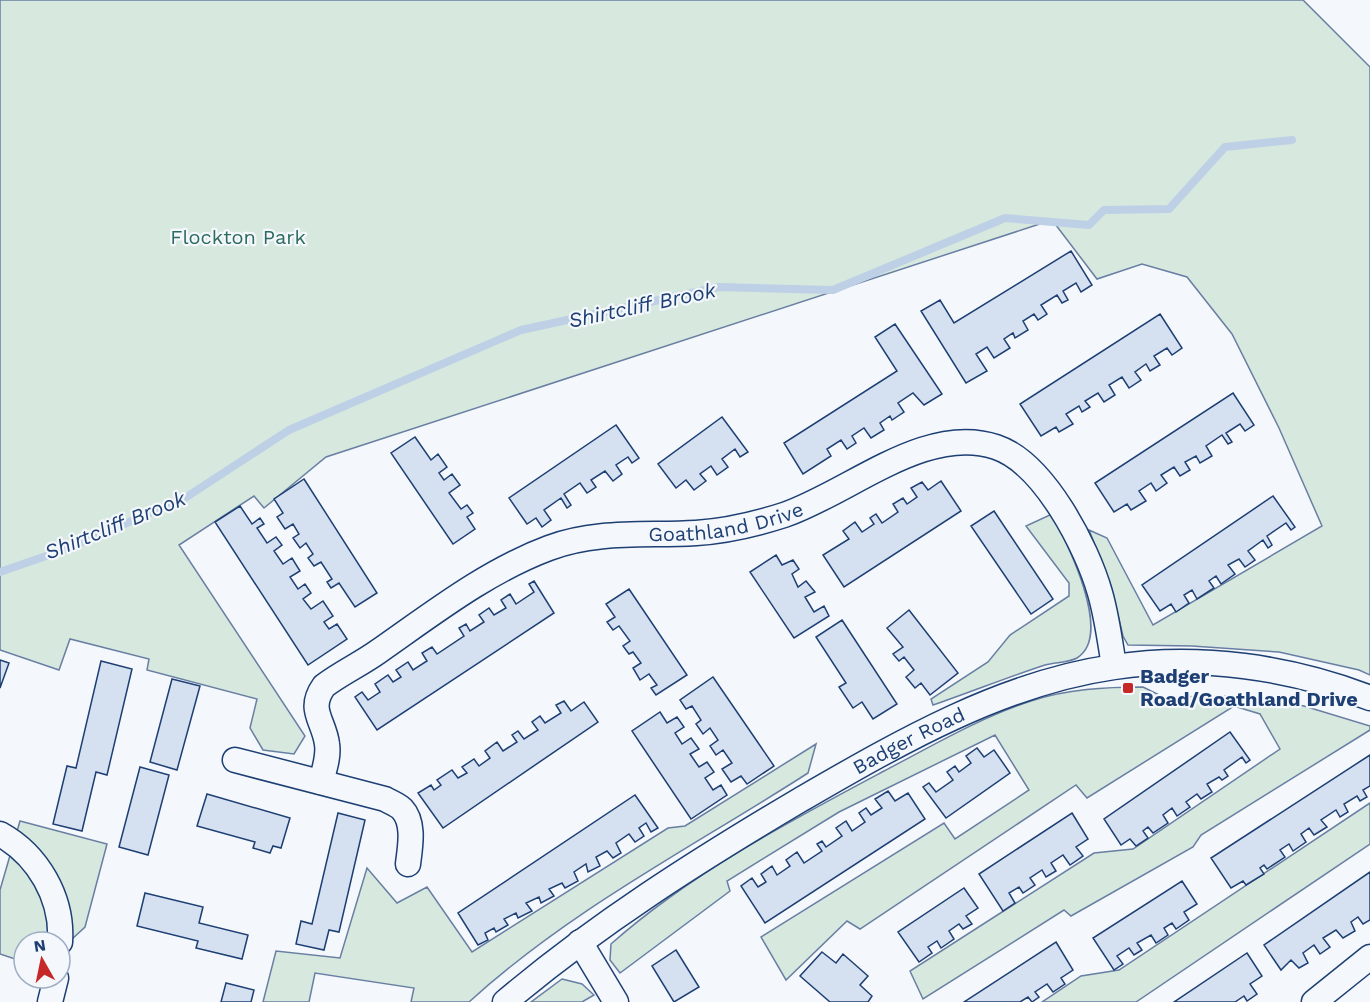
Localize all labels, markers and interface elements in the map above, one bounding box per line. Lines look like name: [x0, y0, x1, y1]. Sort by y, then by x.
park label: Flockton Park: [170, 225, 306, 249]
water label: Shirtcliff Brook: [566, 277, 719, 333]
water label: Shirtcliff Brook: [41, 485, 190, 565]
street label: Goathland Drive: [648, 497, 807, 546]
place label: Badger Road/Goathland Drive: [1140, 664, 1358, 711]
marker: Badger Road/Goathland Drive: [1121, 681, 1135, 695]
street label: Badger Road: [848, 702, 968, 779]
north arrow: [12, 930, 72, 990]
text: N: [32, 935, 47, 956]

